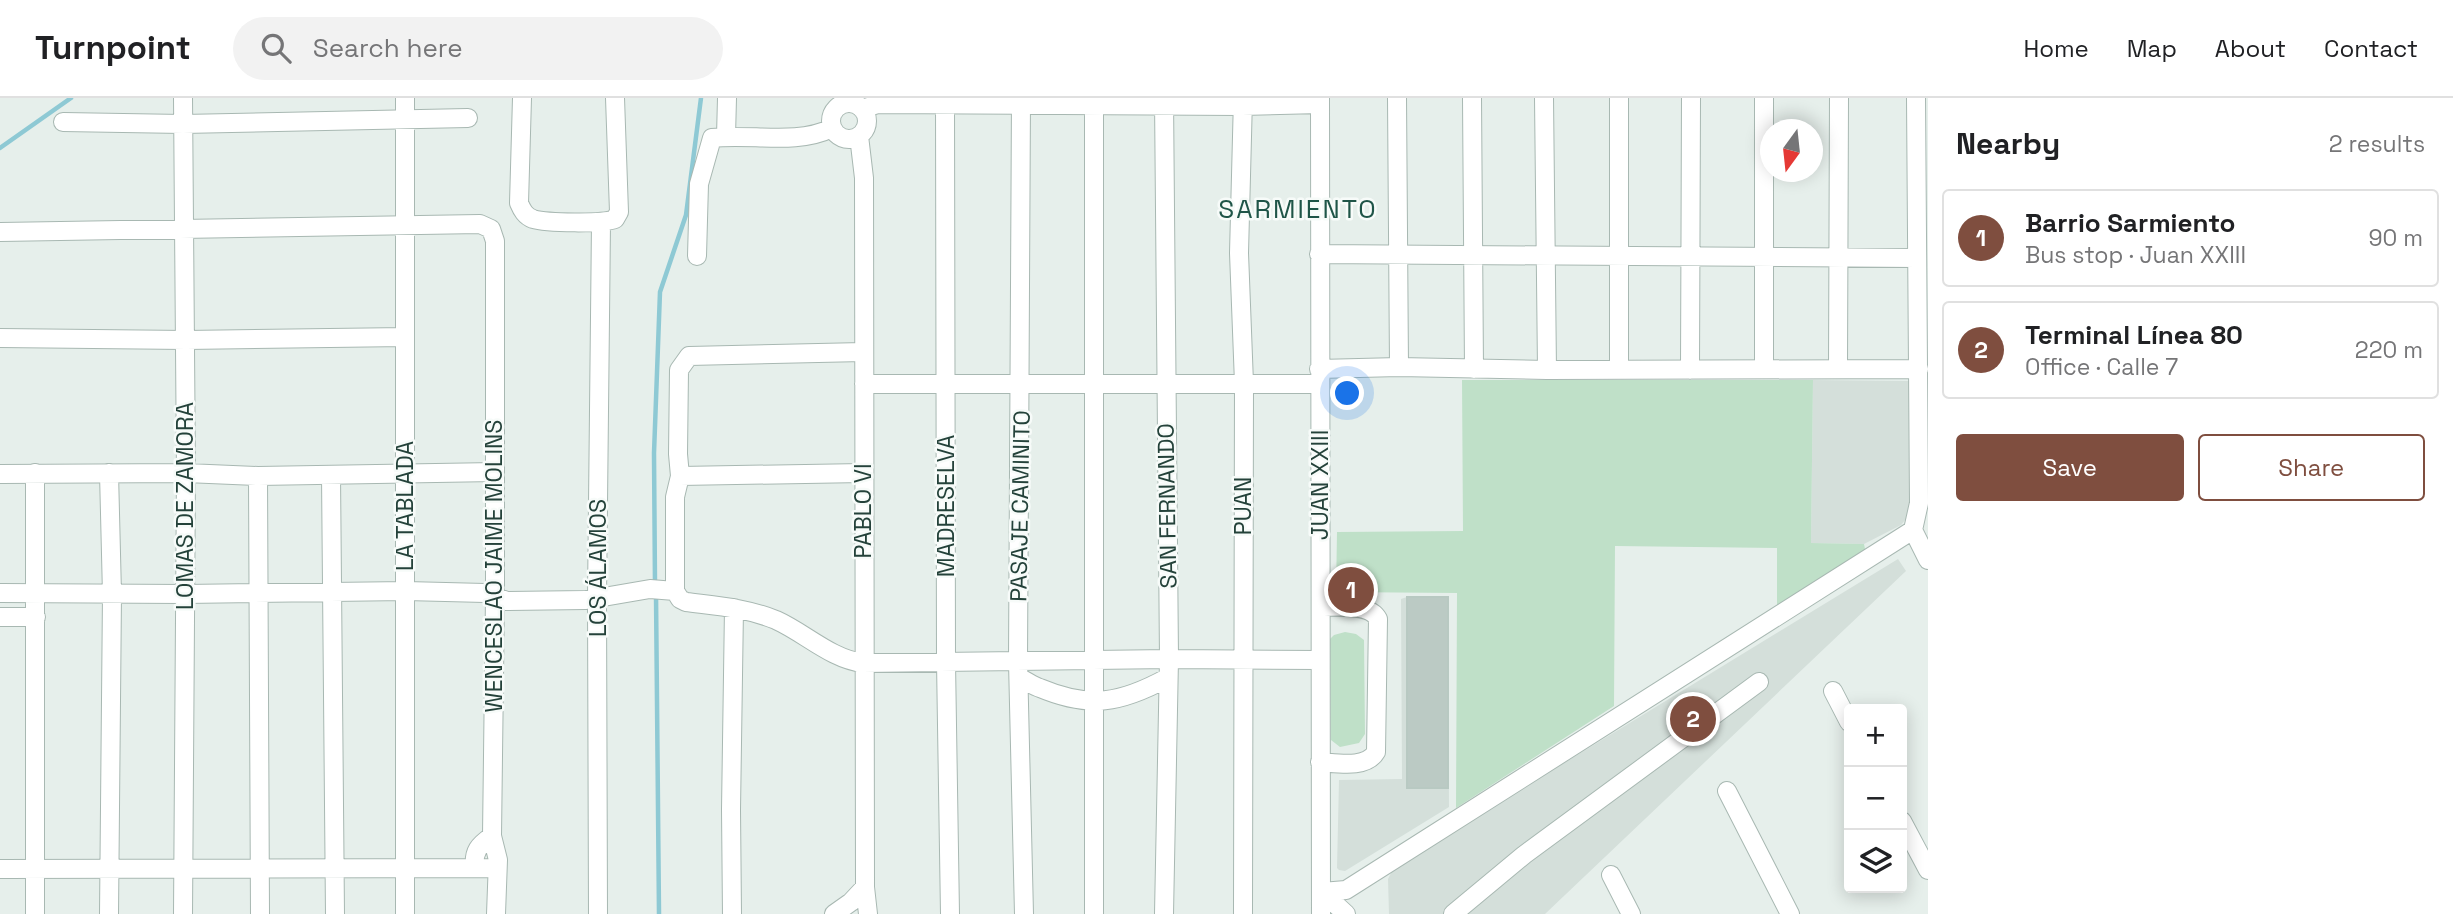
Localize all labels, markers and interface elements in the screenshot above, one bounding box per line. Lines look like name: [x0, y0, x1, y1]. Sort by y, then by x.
search box: [233, 17, 723, 80]
text: Turnpoint: [35, 27, 191, 69]
icon: search: [257, 29, 295, 67]
text: Search here: [313, 31, 463, 65]
text: Home: [2023, 33, 2089, 64]
text: Map: [2127, 33, 2177, 64]
text: About: [2215, 33, 2286, 64]
text: Contact: [2324, 33, 2418, 64]
north arrow: [1760, 119, 1823, 182]
text: Nearby: [1956, 124, 2060, 163]
text: 2 results: [2329, 129, 2425, 159]
district label: SARMIENTO: [1218, 192, 1378, 226]
text: Barrio Sarmiento: [2025, 206, 2235, 240]
text: 1: [1976, 223, 1986, 253]
text: 90 m: [2368, 223, 2423, 253]
text: Bus stop · Juan XXIII: [2025, 240, 2246, 270]
text: Terminal Línea 80: [2025, 318, 2243, 352]
text: 2: [1974, 335, 1988, 365]
text: 220 m: [2355, 335, 2423, 365]
text: Office · Calle 7: [2025, 352, 2178, 382]
your location: [1330, 376, 1364, 410]
street label: LOMAS DE ZAMORA: [170, 402, 200, 610]
street label: PASAJE CAMINITO: [1003, 410, 1037, 602]
street label: WENCESLAO JAIME MOLINS: [479, 420, 509, 712]
street label: SAN FERNANDO: [1151, 423, 1183, 589]
street label: JUAN XXIII: [1305, 430, 1335, 540]
button: Save: [1956, 434, 2184, 501]
button: Share: [2198, 434, 2425, 501]
street label: MADRESELVA: [931, 435, 961, 577]
street label: LA TABLADA: [390, 441, 420, 571]
street label: PABLO VI: [848, 463, 878, 559]
street label: PUAN: [1228, 477, 1258, 535]
street label: LOS ÁLAMOS: [583, 499, 613, 637]
pin: 1: [1328, 564, 1374, 616]
pin: 2: [1670, 693, 1716, 745]
map controls: [1844, 704, 1907, 893]
button: +: [1844, 704, 1907, 767]
button: −: [1844, 767, 1907, 830]
button: layers: [1844, 830, 1907, 893]

